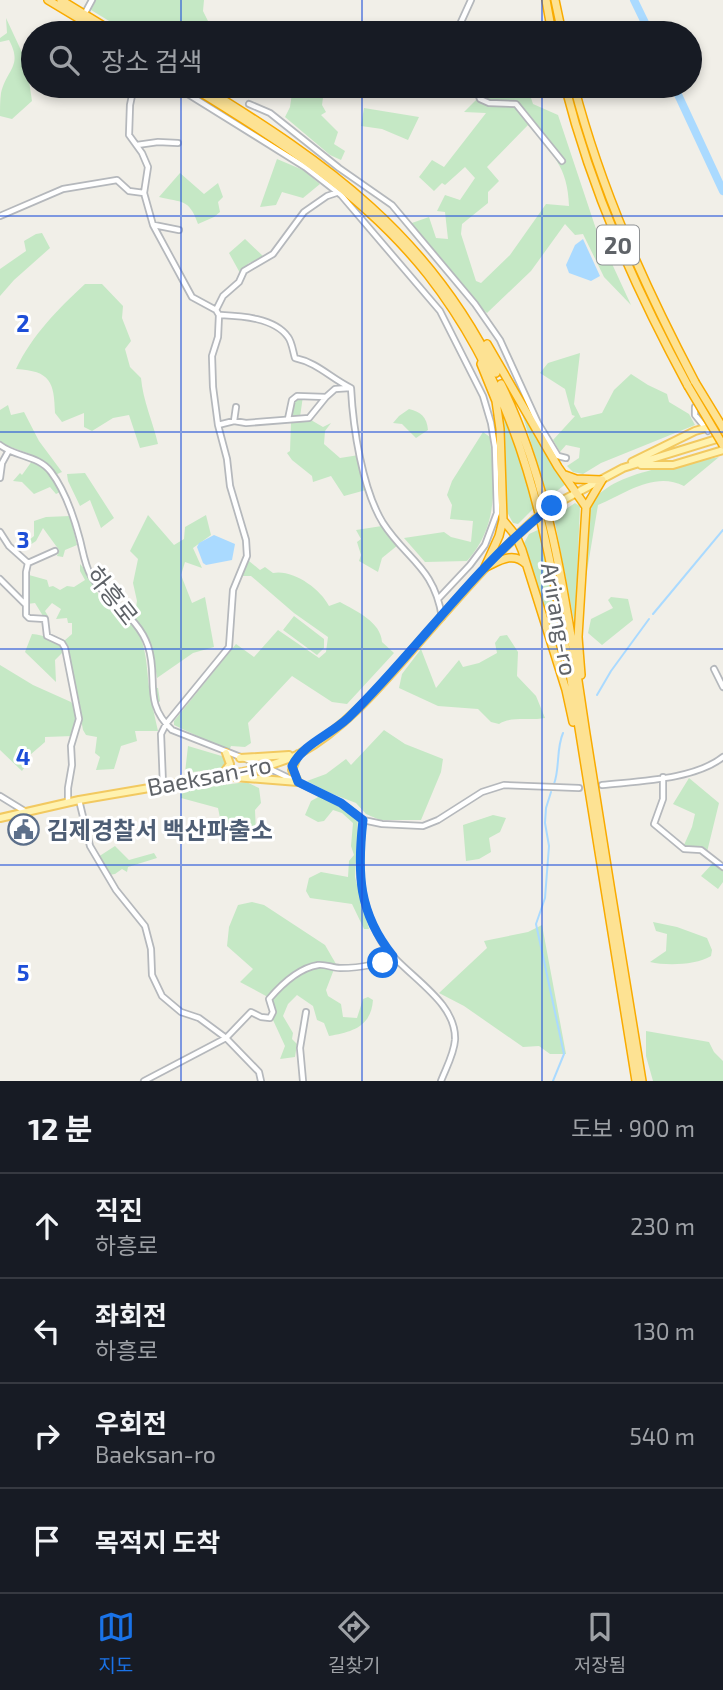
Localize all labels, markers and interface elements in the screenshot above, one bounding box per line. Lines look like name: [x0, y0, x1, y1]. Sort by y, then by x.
search box: [21, 21, 702, 98]
icon: search: [45, 41, 83, 79]
text: 장소 검색: [101, 45, 202, 76]
road number: 20: [597, 226, 639, 264]
text: 2: [16, 309, 30, 337]
route end: [536, 490, 567, 521]
text: 3: [16, 525, 30, 553]
street label: 하흥로: [81, 560, 145, 630]
street label: Arirang-ro: [536, 560, 584, 678]
text: 4: [16, 742, 30, 770]
street label: Baeksan-ro: [144, 749, 274, 801]
public building icon: 김제경찰서 백산파출소: [7, 812, 41, 846]
place label: 김제경찰서 백산파출소: [47, 815, 273, 844]
route start: [367, 947, 398, 978]
text: 5: [17, 958, 29, 986]
text: 12 분: [28, 1110, 92, 1146]
text: 도보 · 900 m: [571, 1114, 695, 1142]
text: 직진: [95, 1194, 143, 1225]
icon: ahead: [28, 1207, 66, 1245]
text: 230 m: [630, 1212, 695, 1240]
text: 하흥로: [95, 1231, 158, 1259]
text: 좌회전: [95, 1299, 167, 1330]
icon: left: [28, 1312, 66, 1350]
text: 130 m: [634, 1317, 695, 1345]
text: 하흥로: [95, 1336, 158, 1364]
text: 우회전: [95, 1407, 167, 1438]
icon: right: [28, 1417, 66, 1455]
text: 540 m: [629, 1422, 695, 1450]
text: Baeksan-ro: [95, 1440, 216, 1468]
icon: arrive: [28, 1522, 66, 1560]
text: 목적지 도착: [95, 1526, 220, 1557]
tab: 지도: [97, 1608, 135, 1677]
tab: 길찾기: [328, 1608, 380, 1677]
tab: 저장됨: [574, 1608, 626, 1677]

